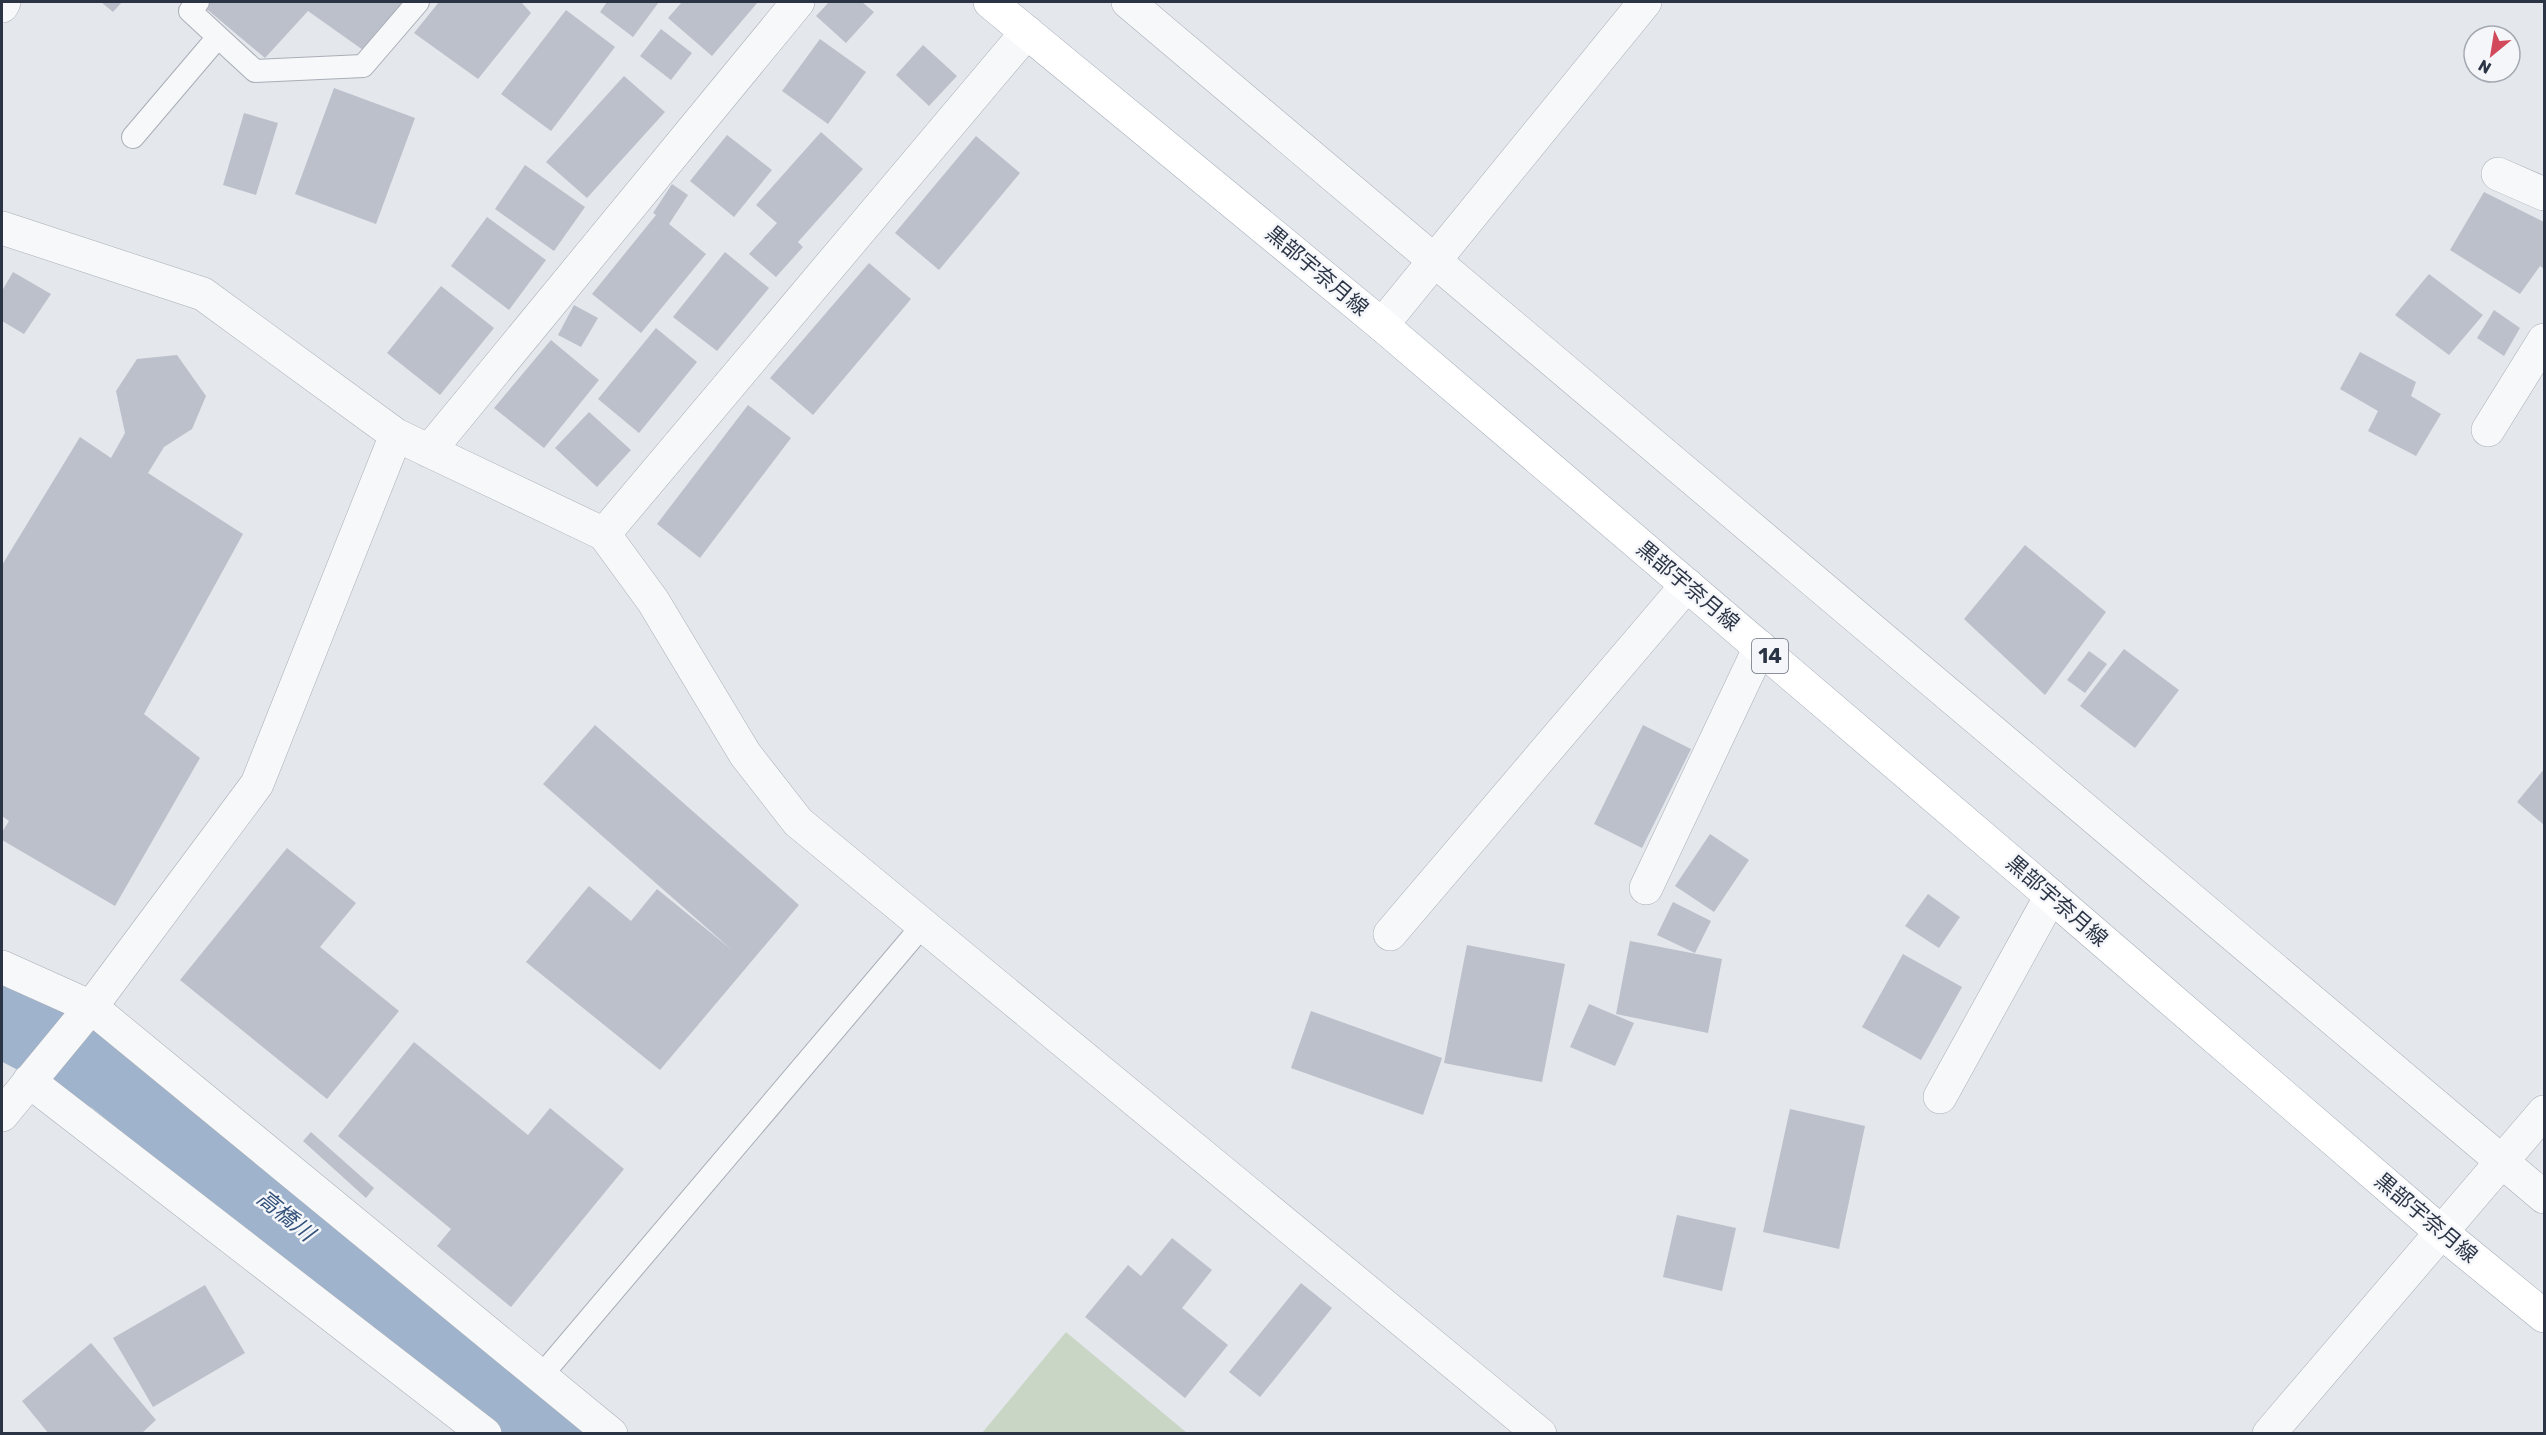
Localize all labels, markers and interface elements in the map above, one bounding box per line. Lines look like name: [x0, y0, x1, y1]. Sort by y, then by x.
north arrow: [2462, 24, 2522, 84]
text: N: [2475, 55, 2494, 78]
street label: 黒部宇奈月線: [1261, 221, 1374, 321]
street label: 黒部宇奈月線: [1632, 536, 1745, 636]
road number: 14: [1752, 639, 1788, 673]
street label: 黒部宇奈月線: [2002, 850, 2113, 951]
street label: 黒部宇奈月線: [2370, 1168, 2483, 1268]
water label: 高橋川: [252, 1184, 321, 1248]

